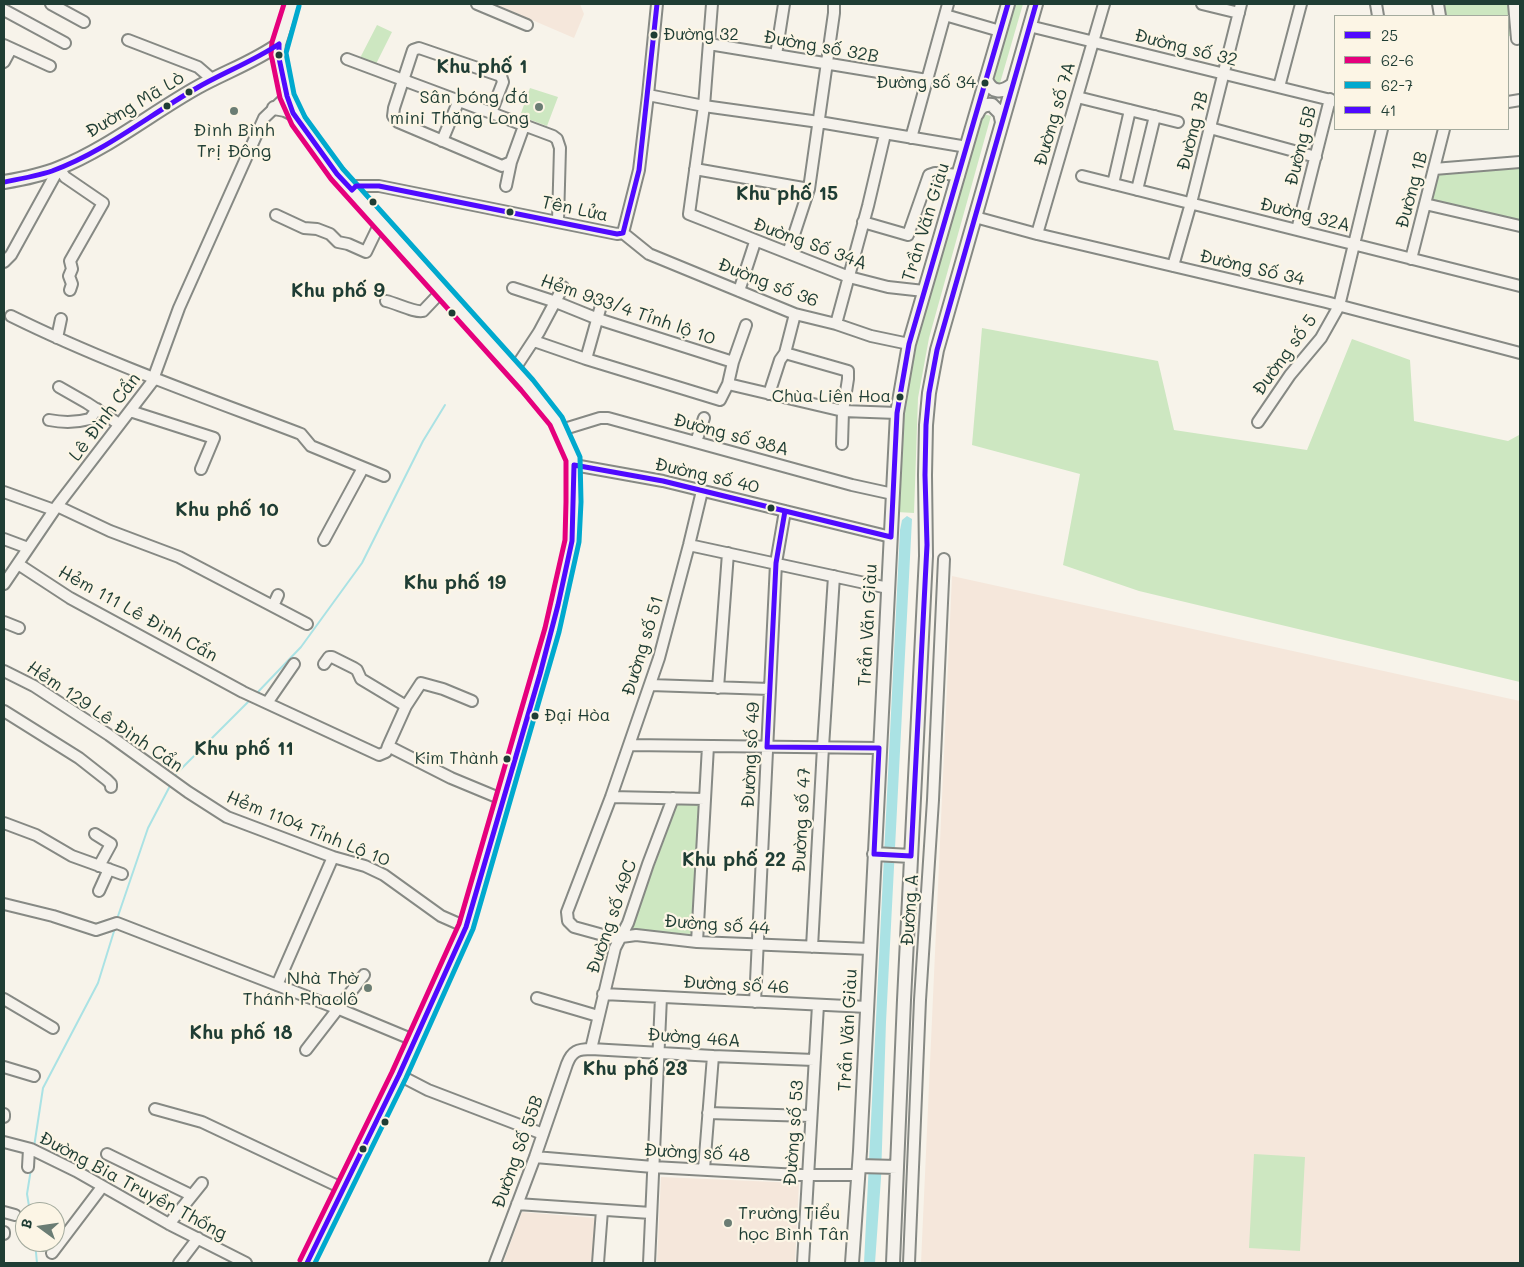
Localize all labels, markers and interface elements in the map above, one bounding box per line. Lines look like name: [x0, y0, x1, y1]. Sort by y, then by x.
legend: [1334, 15, 1509, 130]
place label: Đường 32: [663, 25, 739, 45]
street label: Đường số 32: [1132, 25, 1240, 71]
text: 25: [1381, 25, 1398, 45]
street label: Đường số 32B: [762, 26, 880, 68]
marker: Đường 32: [649, 30, 659, 40]
unlabelled marker: [274, 50, 284, 60]
text: 62-6: [1381, 50, 1414, 70]
district label: Khu phố 1: [436, 56, 528, 78]
street label: Đường số 7A: [1030, 59, 1080, 169]
street label: Đường Mã Lò: [82, 67, 188, 143]
place label: Đường số 34: [876, 73, 976, 93]
text: 62-7: [1381, 75, 1413, 95]
marker: Đường số 34: [980, 78, 990, 88]
place label: Sân bóng đá mini Thăng Long: [390, 86, 529, 128]
unlabelled marker: [184, 87, 194, 97]
street label: Đường 7B: [1173, 89, 1213, 173]
text: 41: [1381, 100, 1397, 120]
unlabelled marker: [162, 101, 172, 111]
marker: Sân bóng đá mini Thăng Long: [533, 101, 545, 113]
street label: Đường 5B: [1281, 104, 1321, 188]
marker: Đình Bình Trị Đông: [228, 105, 240, 117]
place label: Đình Bình Trị Đông: [193, 119, 275, 162]
street label: Đường 1B: [1391, 149, 1433, 231]
street label: Trần Văn Giàu: [898, 160, 954, 284]
district label: Khu phố 15: [736, 183, 838, 205]
street label: Tên Lửa: [540, 191, 610, 227]
street label: Đường 32A: [1257, 193, 1353, 237]
unlabelled marker: [368, 197, 378, 207]
unlabelled marker: [505, 207, 515, 217]
street label: Đường Số 34A: [750, 213, 870, 275]
street label: Đường Số 34: [1197, 245, 1307, 291]
street label: Đường số 36: [715, 254, 821, 312]
street label: Hẻm 933/4 Tỉnh lộ 10: [538, 270, 718, 350]
district label: Khu phố 9: [291, 280, 385, 302]
unlabelled marker: [447, 308, 457, 318]
street label: Đường số 5: [1248, 310, 1322, 400]
street label: Lê Đình Cẩn: [65, 369, 145, 465]
place label: Chùa Liên Hoa: [772, 387, 891, 407]
marker: Chùa Liên Hoa: [895, 392, 905, 402]
street label: Đường số 38A: [671, 409, 791, 461]
street label: Đường số 40: [653, 453, 761, 499]
district label: Khu phố 10: [175, 499, 279, 521]
unlabelled marker: [766, 503, 776, 513]
street label: Hẻm 111 Lê Đình Cẩn: [55, 561, 221, 667]
street label: Trần Văn Giàu: [854, 563, 882, 687]
district label: Khu phố 19: [404, 572, 506, 594]
street label: Đường số 51: [618, 593, 668, 699]
street label: Hẻm 129 Lê Đình Cẩn: [23, 657, 187, 777]
street label: Đường số 49: [737, 701, 765, 809]
place label: Đại Hòa: [544, 706, 610, 726]
marker: Đại Hòa: [530, 711, 540, 721]
district label: Khu phố 11: [194, 738, 294, 760]
place label: Kim Thành: [415, 749, 498, 769]
marker: Kim Thành: [502, 754, 512, 764]
street label: Đường số 47: [788, 767, 816, 873]
street label: Hẻm 1104 Tỉnh Lộ 10: [223, 786, 393, 872]
district label: Khu phố 22: [682, 849, 786, 871]
street label: Đường số 49C: [582, 857, 642, 977]
street label: Đường A: [897, 873, 923, 947]
street label: Đường số 44: [663, 911, 771, 939]
place label: Nhà Thờ Thánh Phaolô: [242, 967, 358, 1010]
street label: Trần Văn Giàu: [834, 968, 862, 1092]
street label: Đường số 46: [682, 971, 790, 999]
marker: Nhà Thờ Thánh Phaolô: [362, 982, 374, 994]
district label: Khu phố 18: [190, 1022, 292, 1044]
street label: Đường 46A: [647, 1024, 741, 1052]
district label: Khu phố 23: [583, 1058, 687, 1080]
street label: Đường số 53: [780, 1079, 808, 1187]
street label: Đường Số 55B: [488, 1093, 548, 1211]
unlabelled marker: [380, 1117, 390, 1127]
street label: Đường Bia Truyền Thống: [35, 1127, 231, 1245]
street label: Đường số 48: [643, 1139, 751, 1167]
unlabelled marker: [358, 1144, 368, 1154]
north arrow: [15, 1202, 65, 1252]
place label: Trường Tiểu học Bình Tân: [738, 1202, 849, 1244]
text: B: [16, 1217, 36, 1230]
marker: Trường Tiểu học Bình Tân: [722, 1217, 734, 1229]

